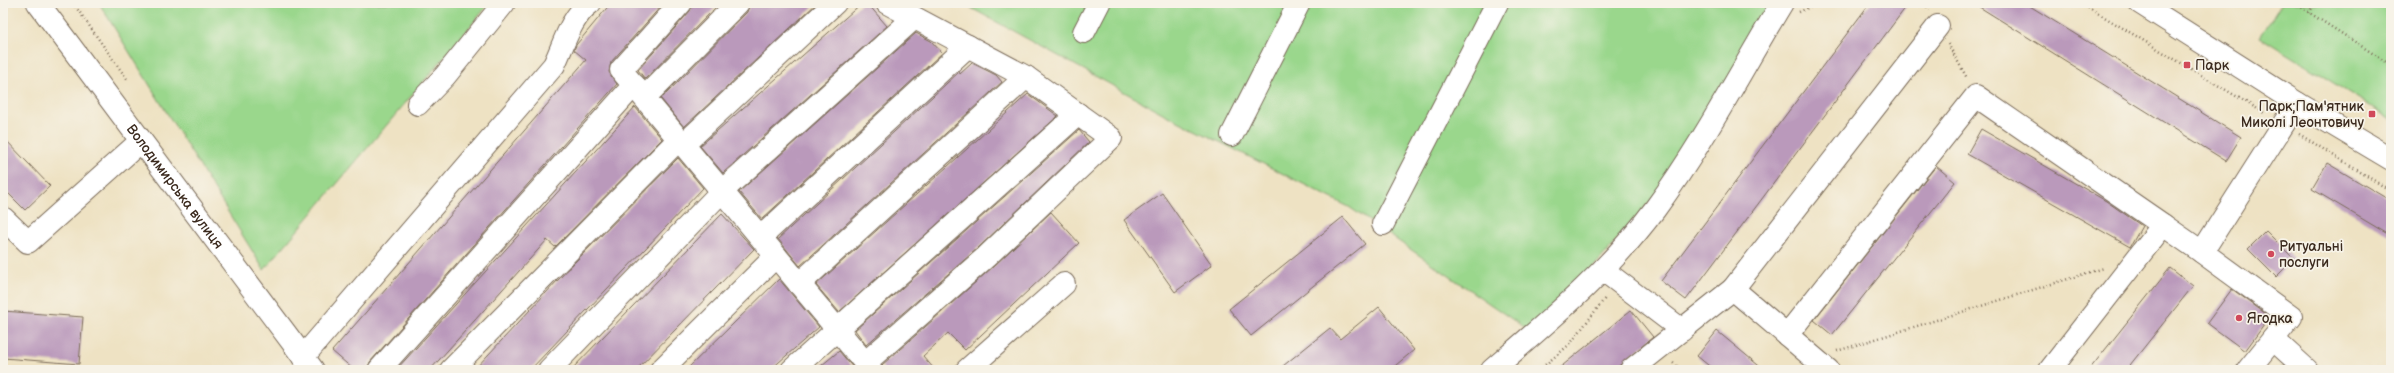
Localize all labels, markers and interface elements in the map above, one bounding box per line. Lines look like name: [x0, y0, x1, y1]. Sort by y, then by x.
place label: Парк: [2195, 57, 2230, 74]
marker: Парк: [2182, 60, 2192, 70]
place label: Парк;Пам'ятник Миколі Леонтовичу: [2241, 98, 2365, 131]
marker: Парк;Пам'ятник Миколі Леонтовичу: [2367, 109, 2377, 119]
street label: Володимирська вулиця: [123, 121, 227, 252]
place label: Ритуальні послуги: [2279, 238, 2343, 271]
marker: Ритуальні послуги: [2266, 249, 2276, 259]
place label: Ягодка: [2247, 310, 2294, 327]
marker: Ягодка: [2234, 313, 2244, 323]

